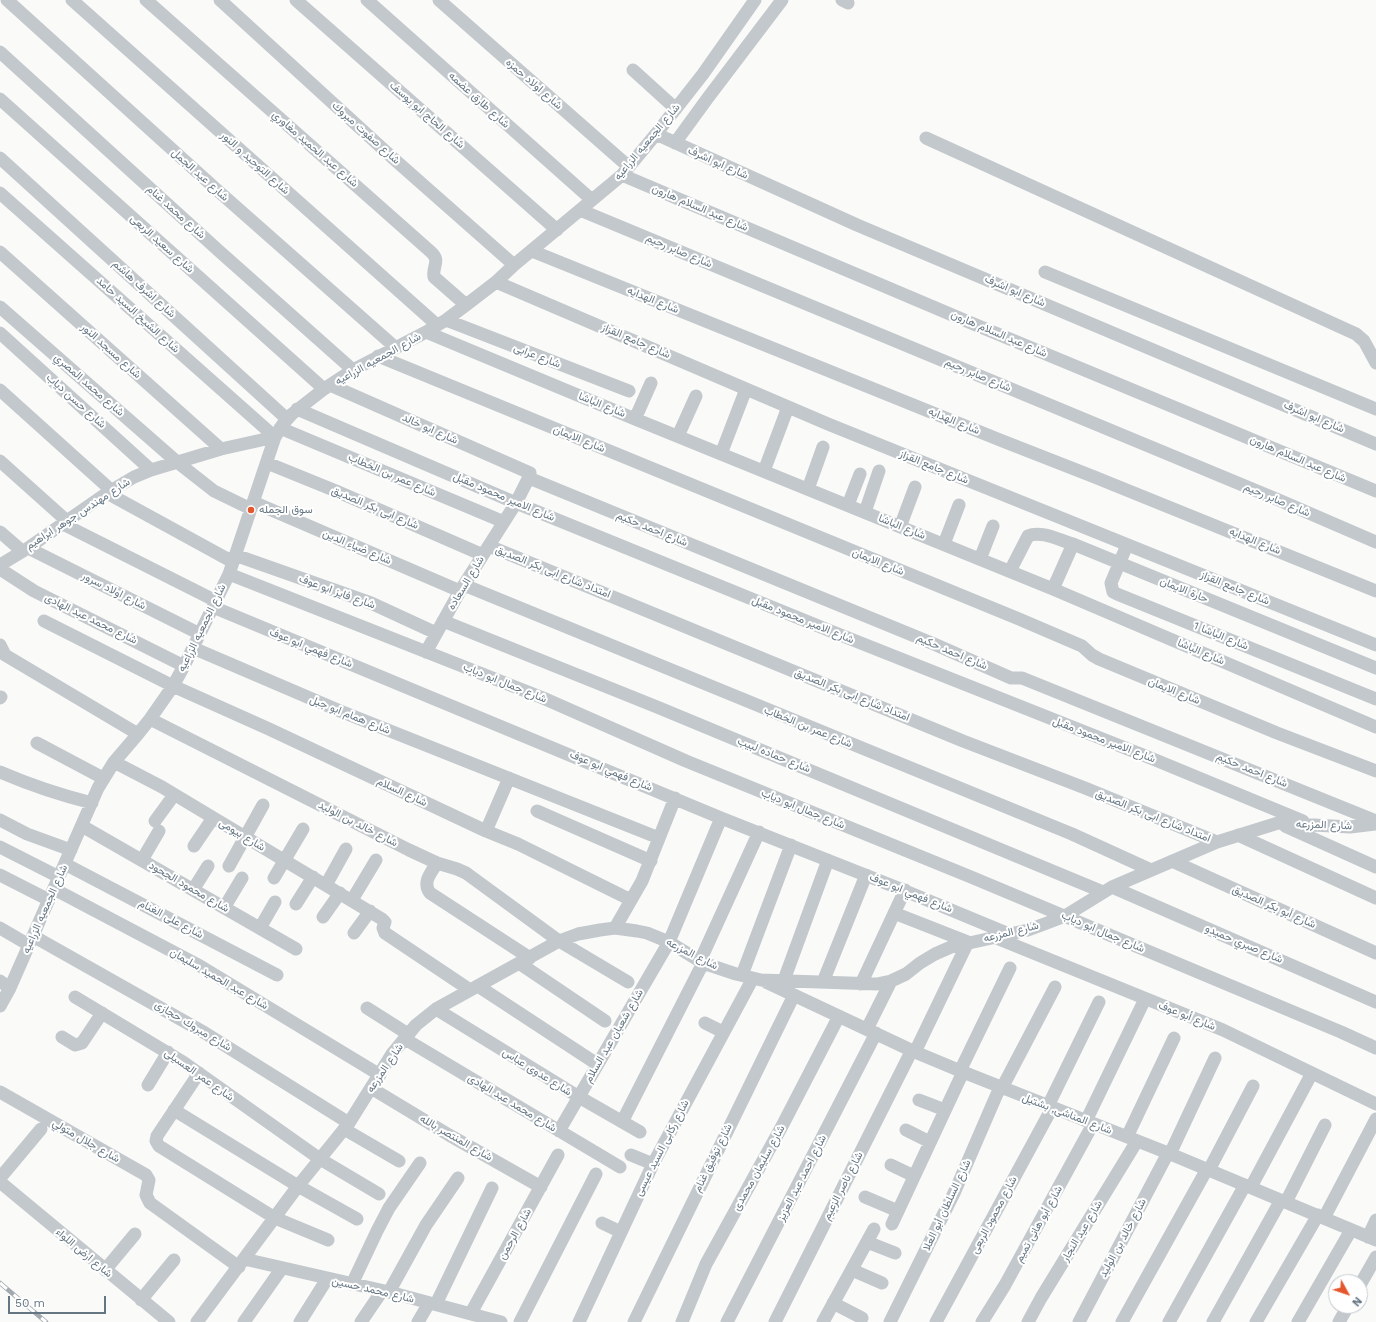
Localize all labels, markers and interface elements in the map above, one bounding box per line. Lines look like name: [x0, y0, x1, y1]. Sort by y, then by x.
street label: شارع اولاد حمزه: [503, 56, 565, 112]
street label: شارع طارق عضمه: [446, 69, 512, 131]
street label: شارع الحاج ابو يوسف: [387, 79, 467, 151]
street label: شارع صفوت مبروك: [329, 99, 403, 167]
street label: شارع الجمعيه الزراعيه: [611, 101, 683, 183]
street label: شارع عبد الحميد مغاوري: [269, 108, 361, 190]
street label: شارع التوحيد و النور: [218, 129, 292, 197]
street label: شارع ابو اشرف: [686, 144, 750, 182]
street label: شارع عيد الجمل: [169, 146, 231, 204]
street label: شارع محمد غنام: [144, 182, 208, 242]
street label: شارع عبد السلام هارون: [650, 182, 750, 234]
street label: شارع سعيد الربعى: [128, 212, 196, 276]
street label: شارع صابر رحيم: [644, 231, 714, 271]
street label: شارع اشرف هاشم: [110, 257, 178, 321]
street label: شارع ابو اشرف: [983, 272, 1047, 310]
street label: شارع الشيخ السيد حامد: [94, 274, 182, 356]
street label: شارع الهدايه: [625, 284, 681, 316]
street label: شارع عبد السلام هارون: [949, 308, 1049, 360]
street label: شارع مسجد النور: [78, 321, 144, 381]
street label: شارع جامع القزاز: [600, 321, 672, 361]
street label: شارع الجمعيه الزراعيه: [333, 330, 423, 388]
street label: شارع عرابى: [512, 341, 562, 371]
street label: شارع محمد المصري: [51, 351, 127, 419]
street label: شارع صابر رحيم: [943, 355, 1013, 395]
street label: شارع حسن دياب: [44, 371, 108, 431]
street label: شارع الباشا: [576, 390, 628, 420]
street label: شارع ابو اشرف: [1282, 398, 1346, 436]
street label: شارع الهدايه: [926, 405, 982, 437]
street label: شارع ابو خالد: [400, 411, 460, 447]
street label: شارع الايمان: [551, 423, 607, 455]
street label: شارع عبد السلام هارون: [1248, 433, 1348, 485]
street label: شارع جامع القزاز: [898, 447, 970, 487]
street label: شارع عمر بن الخطاب: [346, 451, 438, 499]
street label: شارع الامير محمود مقبل: [451, 470, 557, 524]
street label: شارع مهندس جوهر ابراهيم: [23, 475, 133, 553]
street label: شارع صابر رحيم: [1242, 480, 1312, 520]
street label: شارع ابى بكر الصديق: [329, 484, 421, 532]
place label: سوق الجمله: [259, 503, 313, 517]
marker: سوق الجمله: [246, 505, 256, 515]
street label: شارع احمد حكيم: [614, 509, 690, 549]
street label: شارع الباشا: [876, 512, 928, 542]
street label: شارع الهدايه: [1227, 525, 1283, 557]
street label: شارع ضياء الدين: [321, 527, 393, 567]
street label: امتداد شارع ابى بكر الصديق: [493, 543, 613, 601]
street label: شارع الايمان: [850, 546, 906, 578]
street label: شارع السعاده: [445, 554, 487, 612]
street label: شارع جامع القزاز: [1199, 568, 1271, 608]
street label: شارع اولاد سرور: [80, 569, 148, 613]
street label: شارع فايز ابو عوف: [297, 572, 377, 612]
street label: حارة الايمان: [1158, 574, 1210, 606]
street label: شارع الجمعيه الزراعيه: [175, 582, 229, 674]
street label: شارع محمد عبد الهادى: [43, 591, 139, 647]
street label: شارع الامير محمود مقبل: [750, 593, 856, 647]
street label: شارع الباشا 1: [1192, 619, 1250, 653]
street label: شارع فهمي ابو عوف: [268, 625, 354, 671]
street label: شارع احمد حكيم: [915, 631, 989, 673]
street label: شارع الباشا: [1175, 636, 1227, 668]
street label: شارع جمال ابو دياب: [461, 660, 549, 706]
street label: امتداد شارع ابى بكر الصديق: [792, 666, 912, 724]
street label: شارع الايمان: [1146, 675, 1202, 707]
street label: شارع همام ابو جبل: [308, 693, 392, 737]
street label: شارع عمر بن الخطاب: [762, 703, 854, 751]
street label: شارع الامير محمود مقبل: [1051, 714, 1157, 766]
street label: شارع حماده لبيب: [735, 734, 813, 776]
street label: شارع فهمي ابو عوف: [568, 748, 654, 794]
street label: شارع احمد حكيم: [1214, 750, 1290, 790]
street label: شارع السلام: [375, 775, 429, 809]
street label: شارع جمال ابو دياب: [759, 786, 847, 832]
street label: امتداد شارع ابى بكر الصديق: [1093, 787, 1213, 845]
street label: شارع خالد بن الوليد: [316, 798, 400, 850]
street label: شارع بيومى: [216, 816, 268, 854]
street label: شارع المزرعه: [1296, 817, 1352, 833]
street label: شارع محمود الجحود: [147, 859, 231, 915]
street label: شارع الجمعيه الزراعيه: [19, 862, 71, 956]
street label: شارع فهمي ابو عوف: [868, 870, 954, 916]
street label: شارع أبو بكر الصديق: [1230, 883, 1318, 931]
street label: شارع على الغنام: [136, 896, 206, 942]
street label: شارع جمال ابو دياب: [1060, 909, 1146, 955]
street label: شارع المزرعه: [982, 919, 1040, 945]
street label: شارع صبري حميدو: [1203, 922, 1285, 966]
street label: شارع المزرعه: [664, 935, 720, 973]
street label: شارع عبد الحميد سليمان: [168, 946, 270, 1012]
street label: شارع شعبان عبد السلام: [582, 987, 646, 1085]
street label: شارع مبروك حجازى: [152, 998, 234, 1054]
street label: شارع أبو عوف: [1156, 999, 1218, 1033]
street label: شارع المزرعه: [364, 1041, 406, 1095]
street label: شارع عدوى عباس: [500, 1045, 574, 1099]
street label: شارع عمر العسيلى: [162, 1046, 236, 1104]
street label: شارع محمد عبد الهادى: [465, 1071, 559, 1135]
street label: شارع المناشى, بشتيل: [1020, 1091, 1114, 1137]
street label: شارع ركابى السيد عيسى: [632, 1098, 692, 1198]
street label: شارع المنتصر بالله: [417, 1112, 495, 1164]
street label: شارع جلال متولي: [50, 1116, 122, 1166]
street label: شارع توفيق غنام: [691, 1122, 735, 1194]
street label: شارع سليمان محمدى: [730, 1123, 788, 1213]
street label: شارع احمد عبد العزيز: [775, 1133, 829, 1223]
street label: شارع ناصر الزعيم: [820, 1150, 866, 1222]
street label: شارع السلطان أبو العلا: [920, 1157, 974, 1253]
street label: شارع محمود الربعى: [968, 1174, 1020, 1256]
street label: شارع أبو هانى تميم: [1013, 1183, 1065, 1265]
street label: شارع خالد بن الوليد: [1097, 1196, 1149, 1280]
street label: شارع عيد النجار: [1059, 1198, 1105, 1264]
street label: شارع الرحمن: [496, 1206, 534, 1262]
street label: شارع ارض اللواء: [53, 1225, 115, 1281]
street label: شارع محمد حسين: [331, 1274, 415, 1306]
north arrow: [1328, 1274, 1368, 1314]
scale bar: [10, 1288, 108, 1314]
text: N: [1349, 1294, 1364, 1309]
text: 50 m: [15, 1296, 45, 1310]

